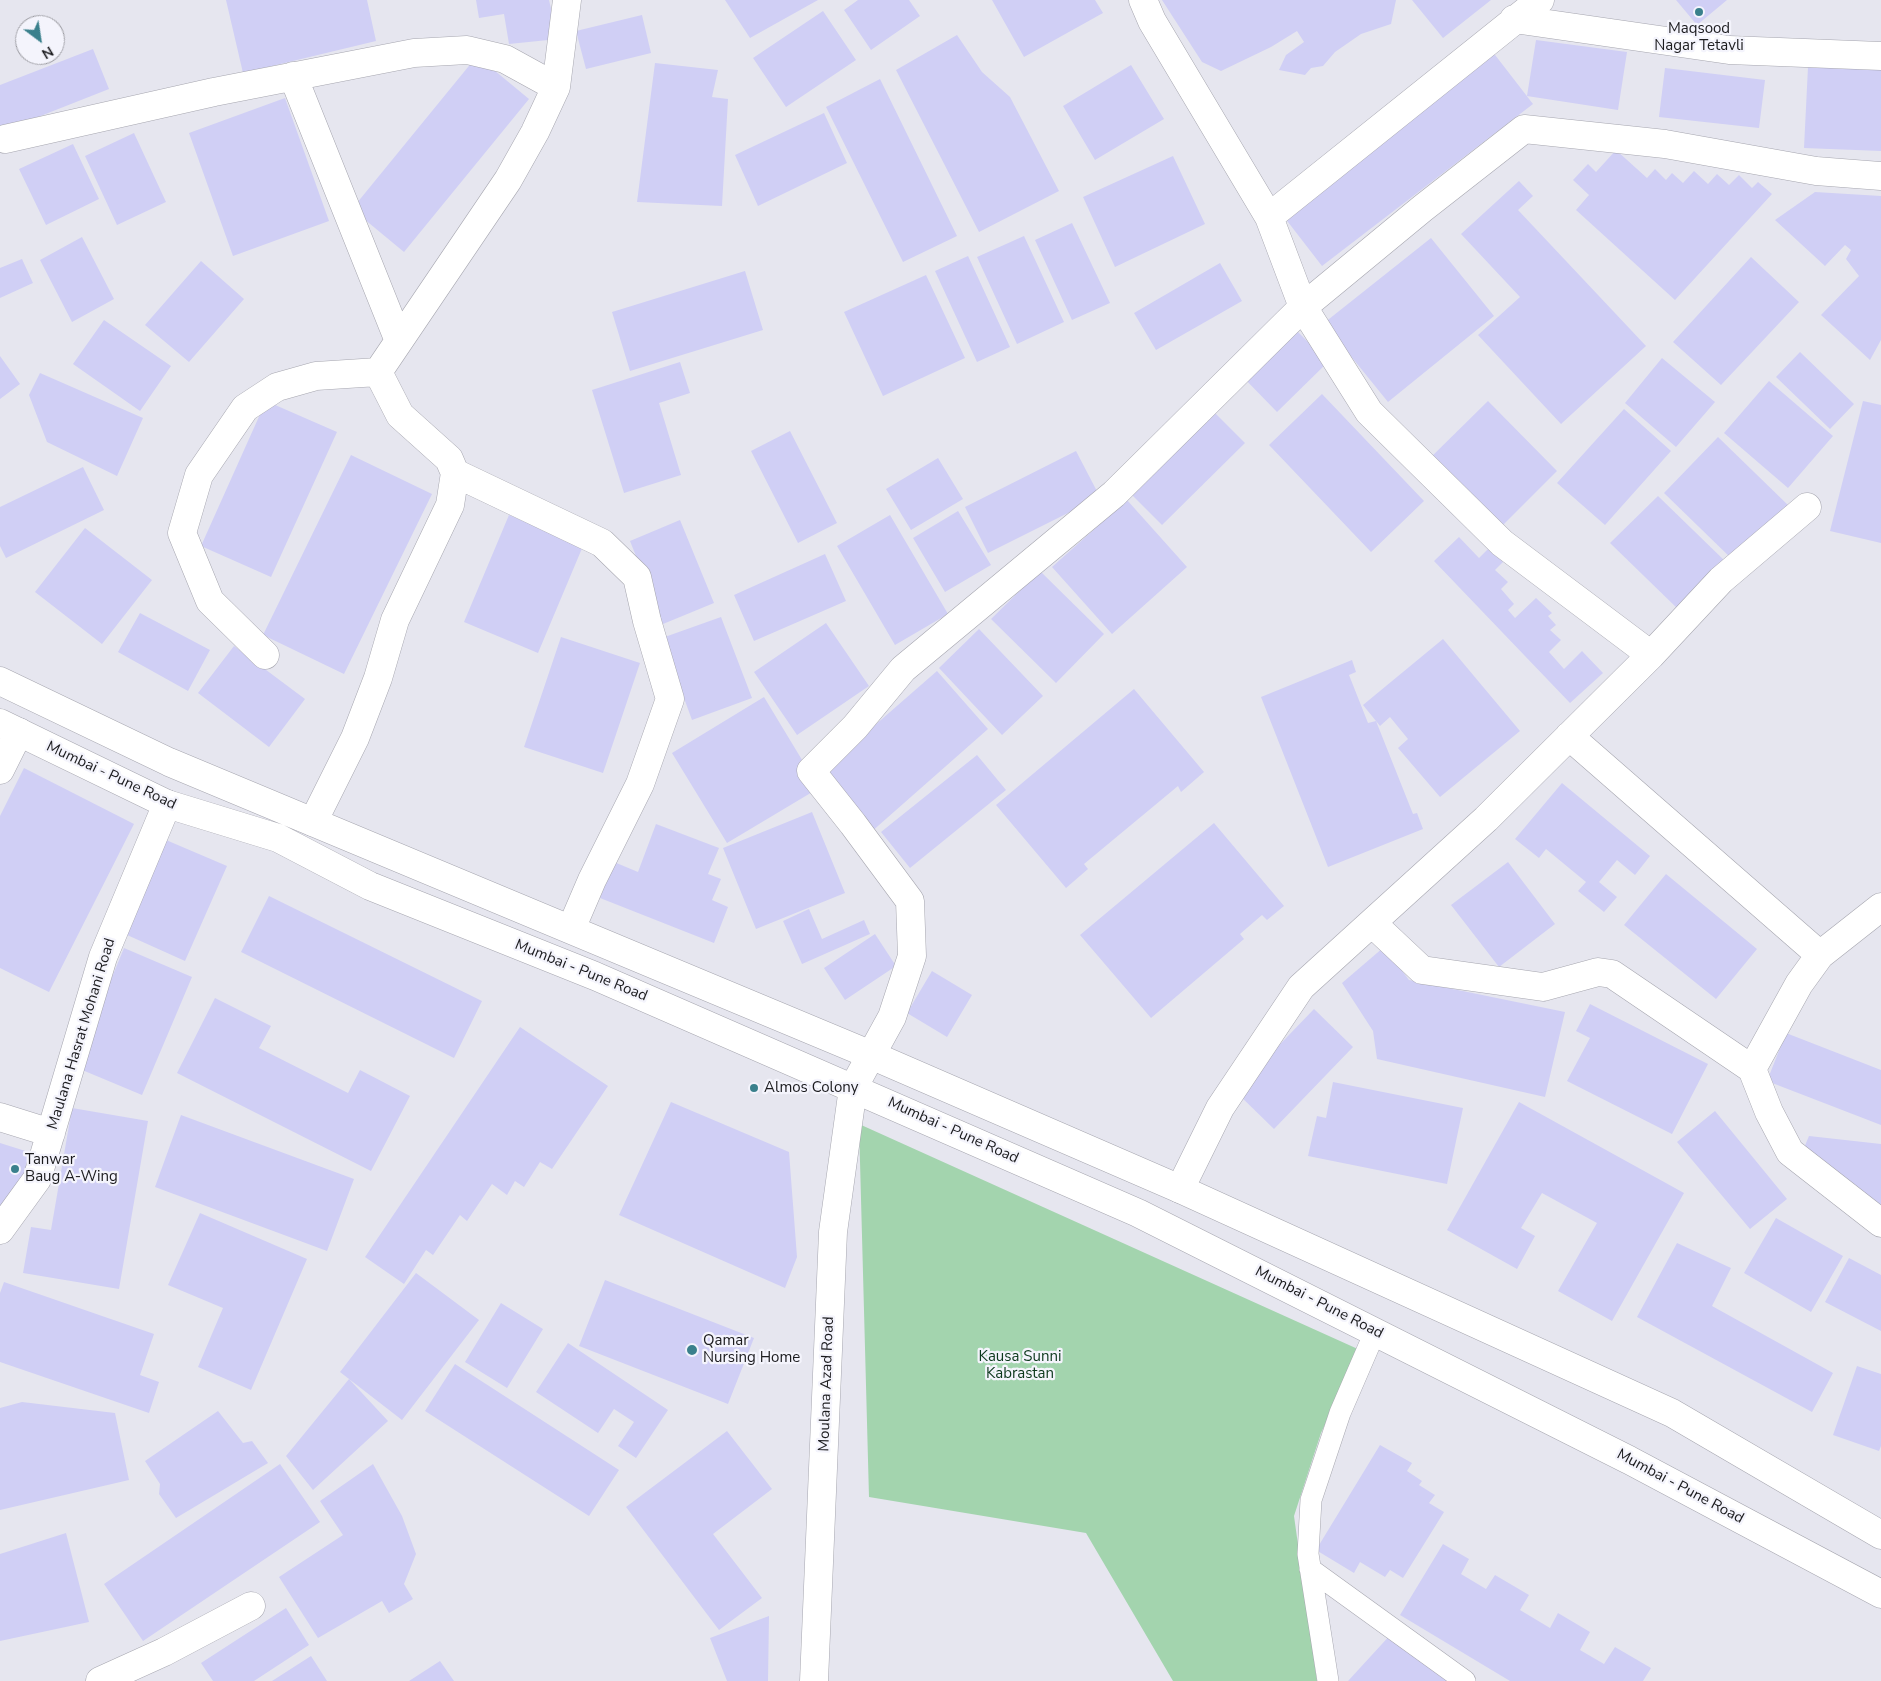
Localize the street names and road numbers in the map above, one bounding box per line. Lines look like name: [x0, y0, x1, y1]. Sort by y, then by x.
street label: Mumbai - Pune Road: [43, 738, 179, 814]
street label: Maulana Hasrat Mohani Road: [44, 936, 120, 1132]
street label: Mumbai - Pune Road: [512, 936, 650, 1006]
street label: Mumbai - Pune Road: [885, 1094, 1021, 1168]
street label: Mumbai - Pune Road: [1252, 1263, 1386, 1343]
street label: Moulana Azad Road: [816, 1316, 838, 1452]
street label: Mumbai - Pune Road: [1613, 1446, 1747, 1528]

